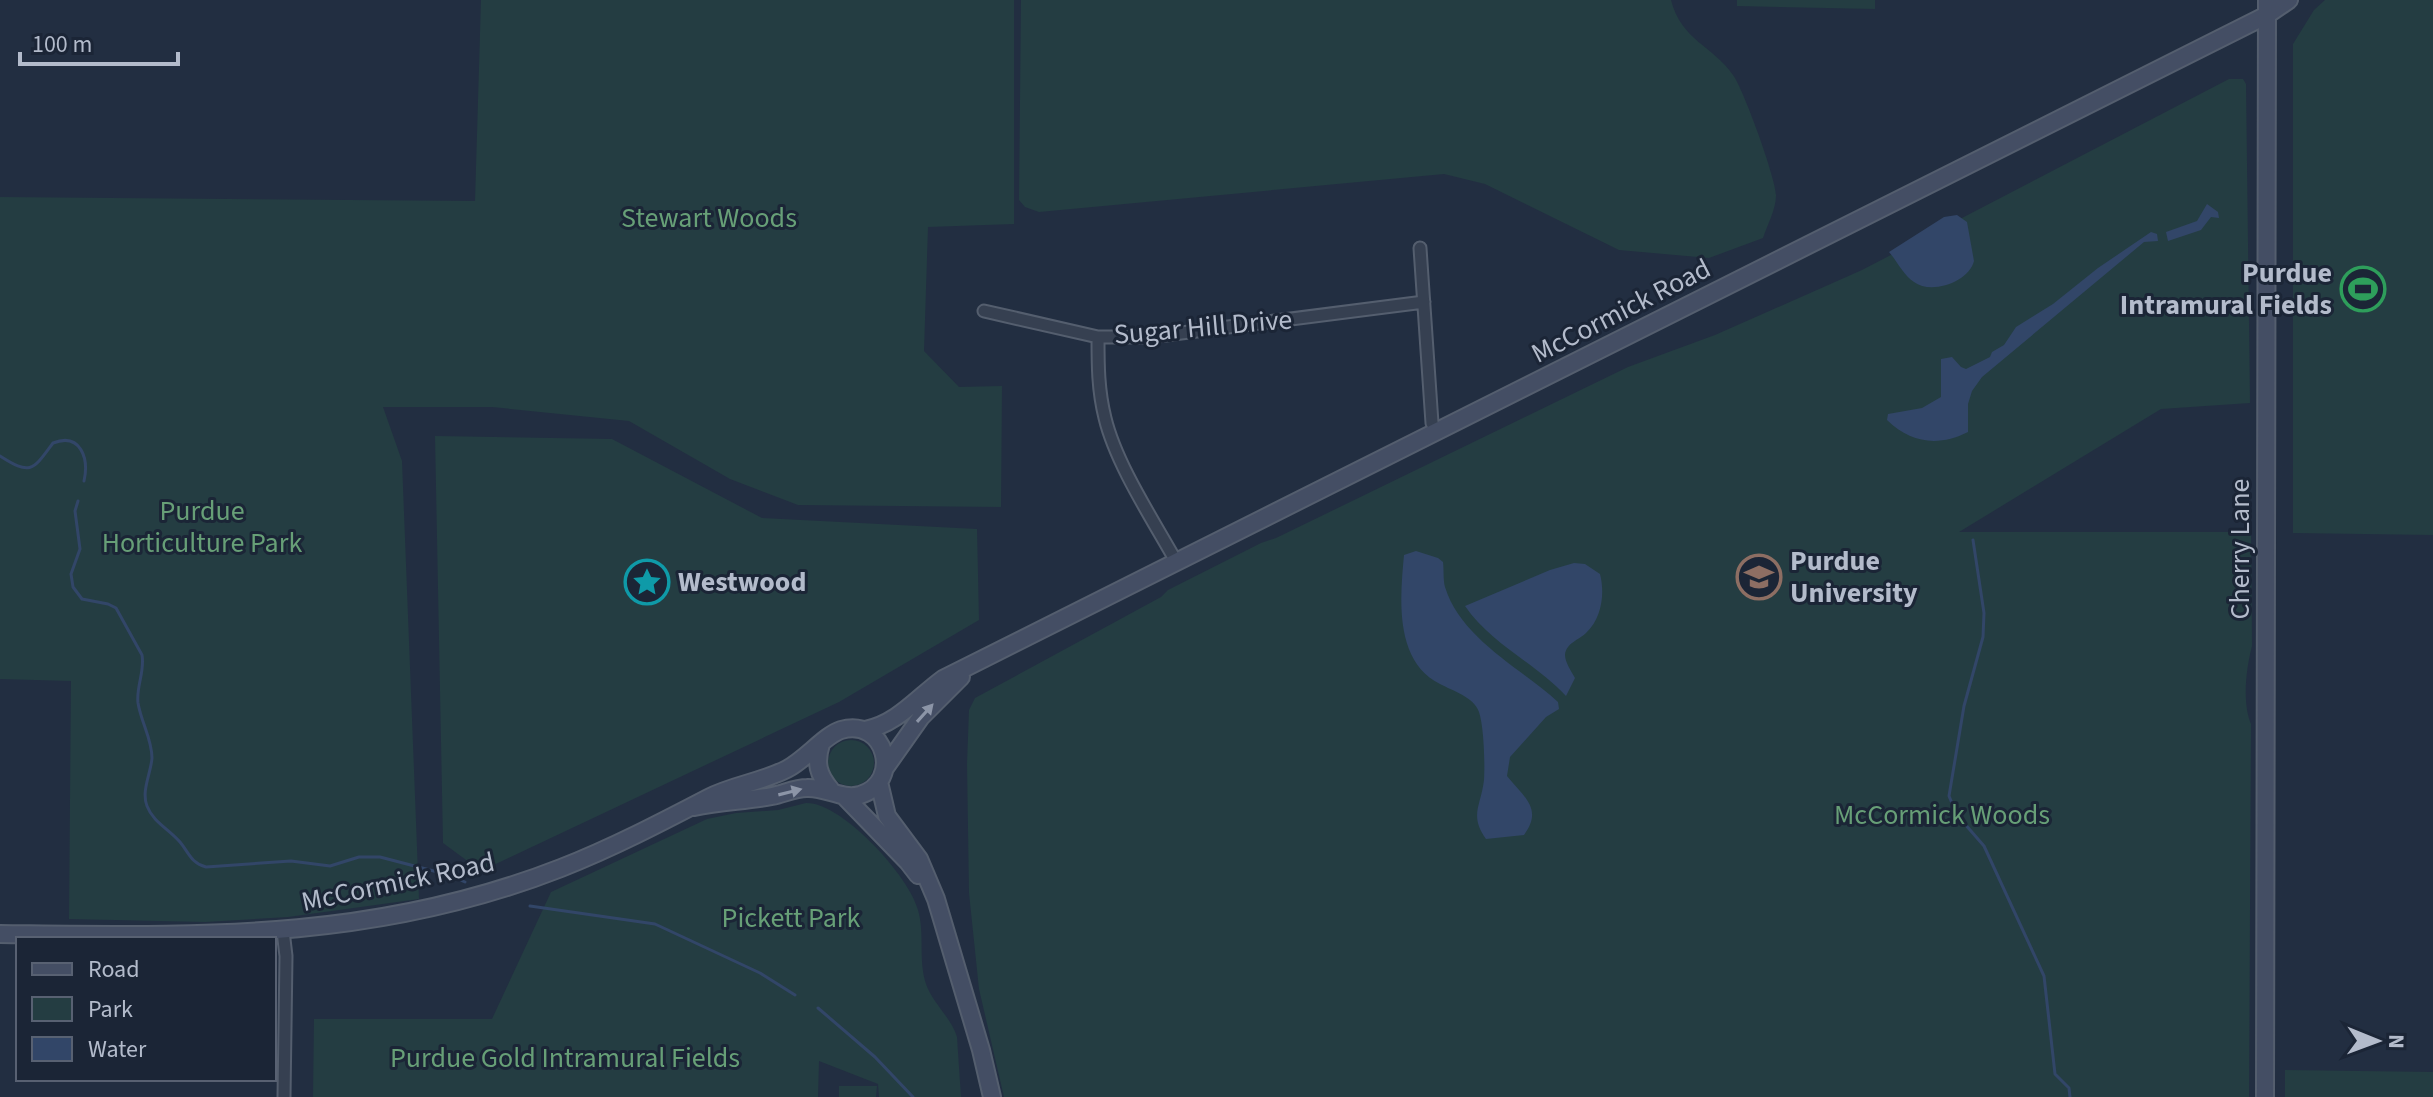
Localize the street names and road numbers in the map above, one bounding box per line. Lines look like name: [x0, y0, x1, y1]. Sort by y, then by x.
street label: McCormick Road: [1524, 249, 1718, 373]
street label: Sugar Hill Drive: [1112, 299, 1294, 355]
street label: Cherry Lane: [2220, 479, 2260, 619]
street label: McCormick Road: [298, 842, 498, 922]

